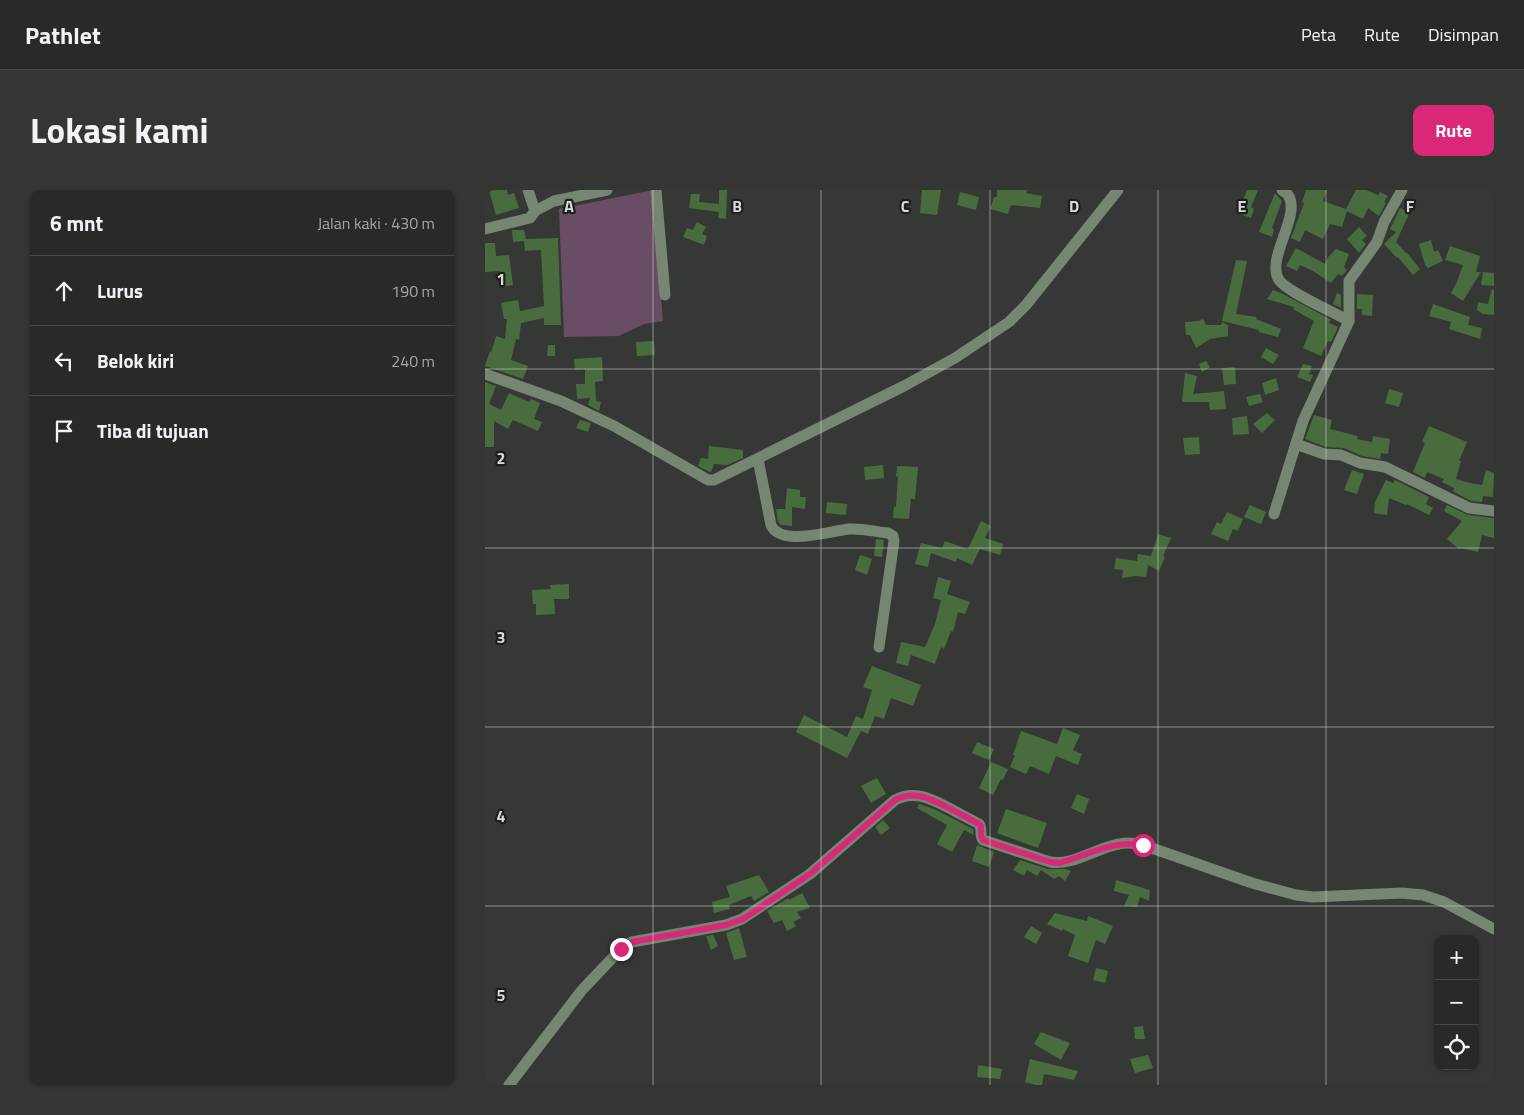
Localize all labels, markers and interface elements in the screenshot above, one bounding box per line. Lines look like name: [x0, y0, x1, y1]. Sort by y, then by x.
text: Pathlet: [25, 17, 101, 53]
text: Peta: [1301, 21, 1336, 48]
text: Rute: [1364, 21, 1400, 48]
text: Disimpan: [1428, 21, 1499, 48]
text: Lokasi kami: [30, 103, 209, 157]
button: Rute: [1413, 105, 1494, 156]
text: A: [564, 194, 574, 218]
text: B: [732, 194, 742, 218]
text: C: [901, 194, 910, 218]
text: D: [1069, 194, 1079, 218]
text: E: [1238, 194, 1247, 218]
text: F: [1406, 194, 1415, 218]
text: 6 mnt: [50, 207, 103, 239]
text: Jalan kaki · 430 m: [317, 211, 435, 235]
text: 1: [497, 267, 505, 291]
text: Lurus: [97, 276, 143, 305]
icon: ahead: [50, 277, 78, 305]
text: 190 m: [391, 279, 435, 303]
text: Belok kiri: [97, 346, 174, 375]
icon: left: [50, 347, 78, 375]
text: 240 m: [391, 349, 435, 373]
text: Tiba di tujuan: [97, 416, 209, 445]
icon: arrive: [50, 417, 78, 445]
text: 2: [497, 446, 505, 470]
text: 3: [497, 625, 505, 649]
text: 4: [497, 804, 506, 828]
route start: [1132, 834, 1155, 857]
map controls: [1434, 935, 1479, 1070]
button: +: [1434, 935, 1479, 980]
route end: [610, 938, 633, 961]
button: −: [1434, 980, 1479, 1025]
text: 5: [497, 983, 506, 1007]
button: locate: [1434, 1025, 1479, 1070]

